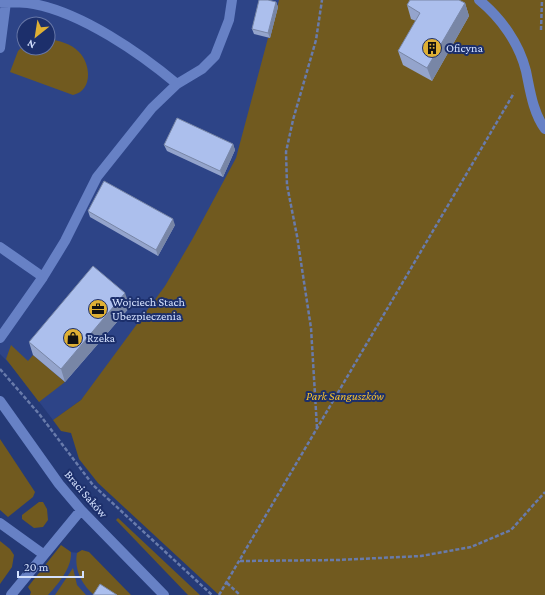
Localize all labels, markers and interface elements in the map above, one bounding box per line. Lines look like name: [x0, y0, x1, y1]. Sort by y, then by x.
north arrow: [16, 16, 56, 56]
text: N: [24, 37, 37, 52]
building icon: Oficyna: [421, 37, 443, 59]
place label: Oficyna: [446, 41, 483, 55]
place label: Wojciech Stach Ubezpieczenia: [112, 295, 185, 323]
office icon: Wojciech Stach Ubezpieczenia: [87, 298, 109, 320]
shop icon: Rzeka: [62, 327, 84, 349]
place label: Rzeka: [87, 331, 116, 345]
park label: Park Sanguszków: [306, 389, 384, 403]
street label: Braci Saków: [62, 467, 110, 521]
scale bar: [18, 553, 83, 579]
text: 20 m: [24, 560, 49, 574]

